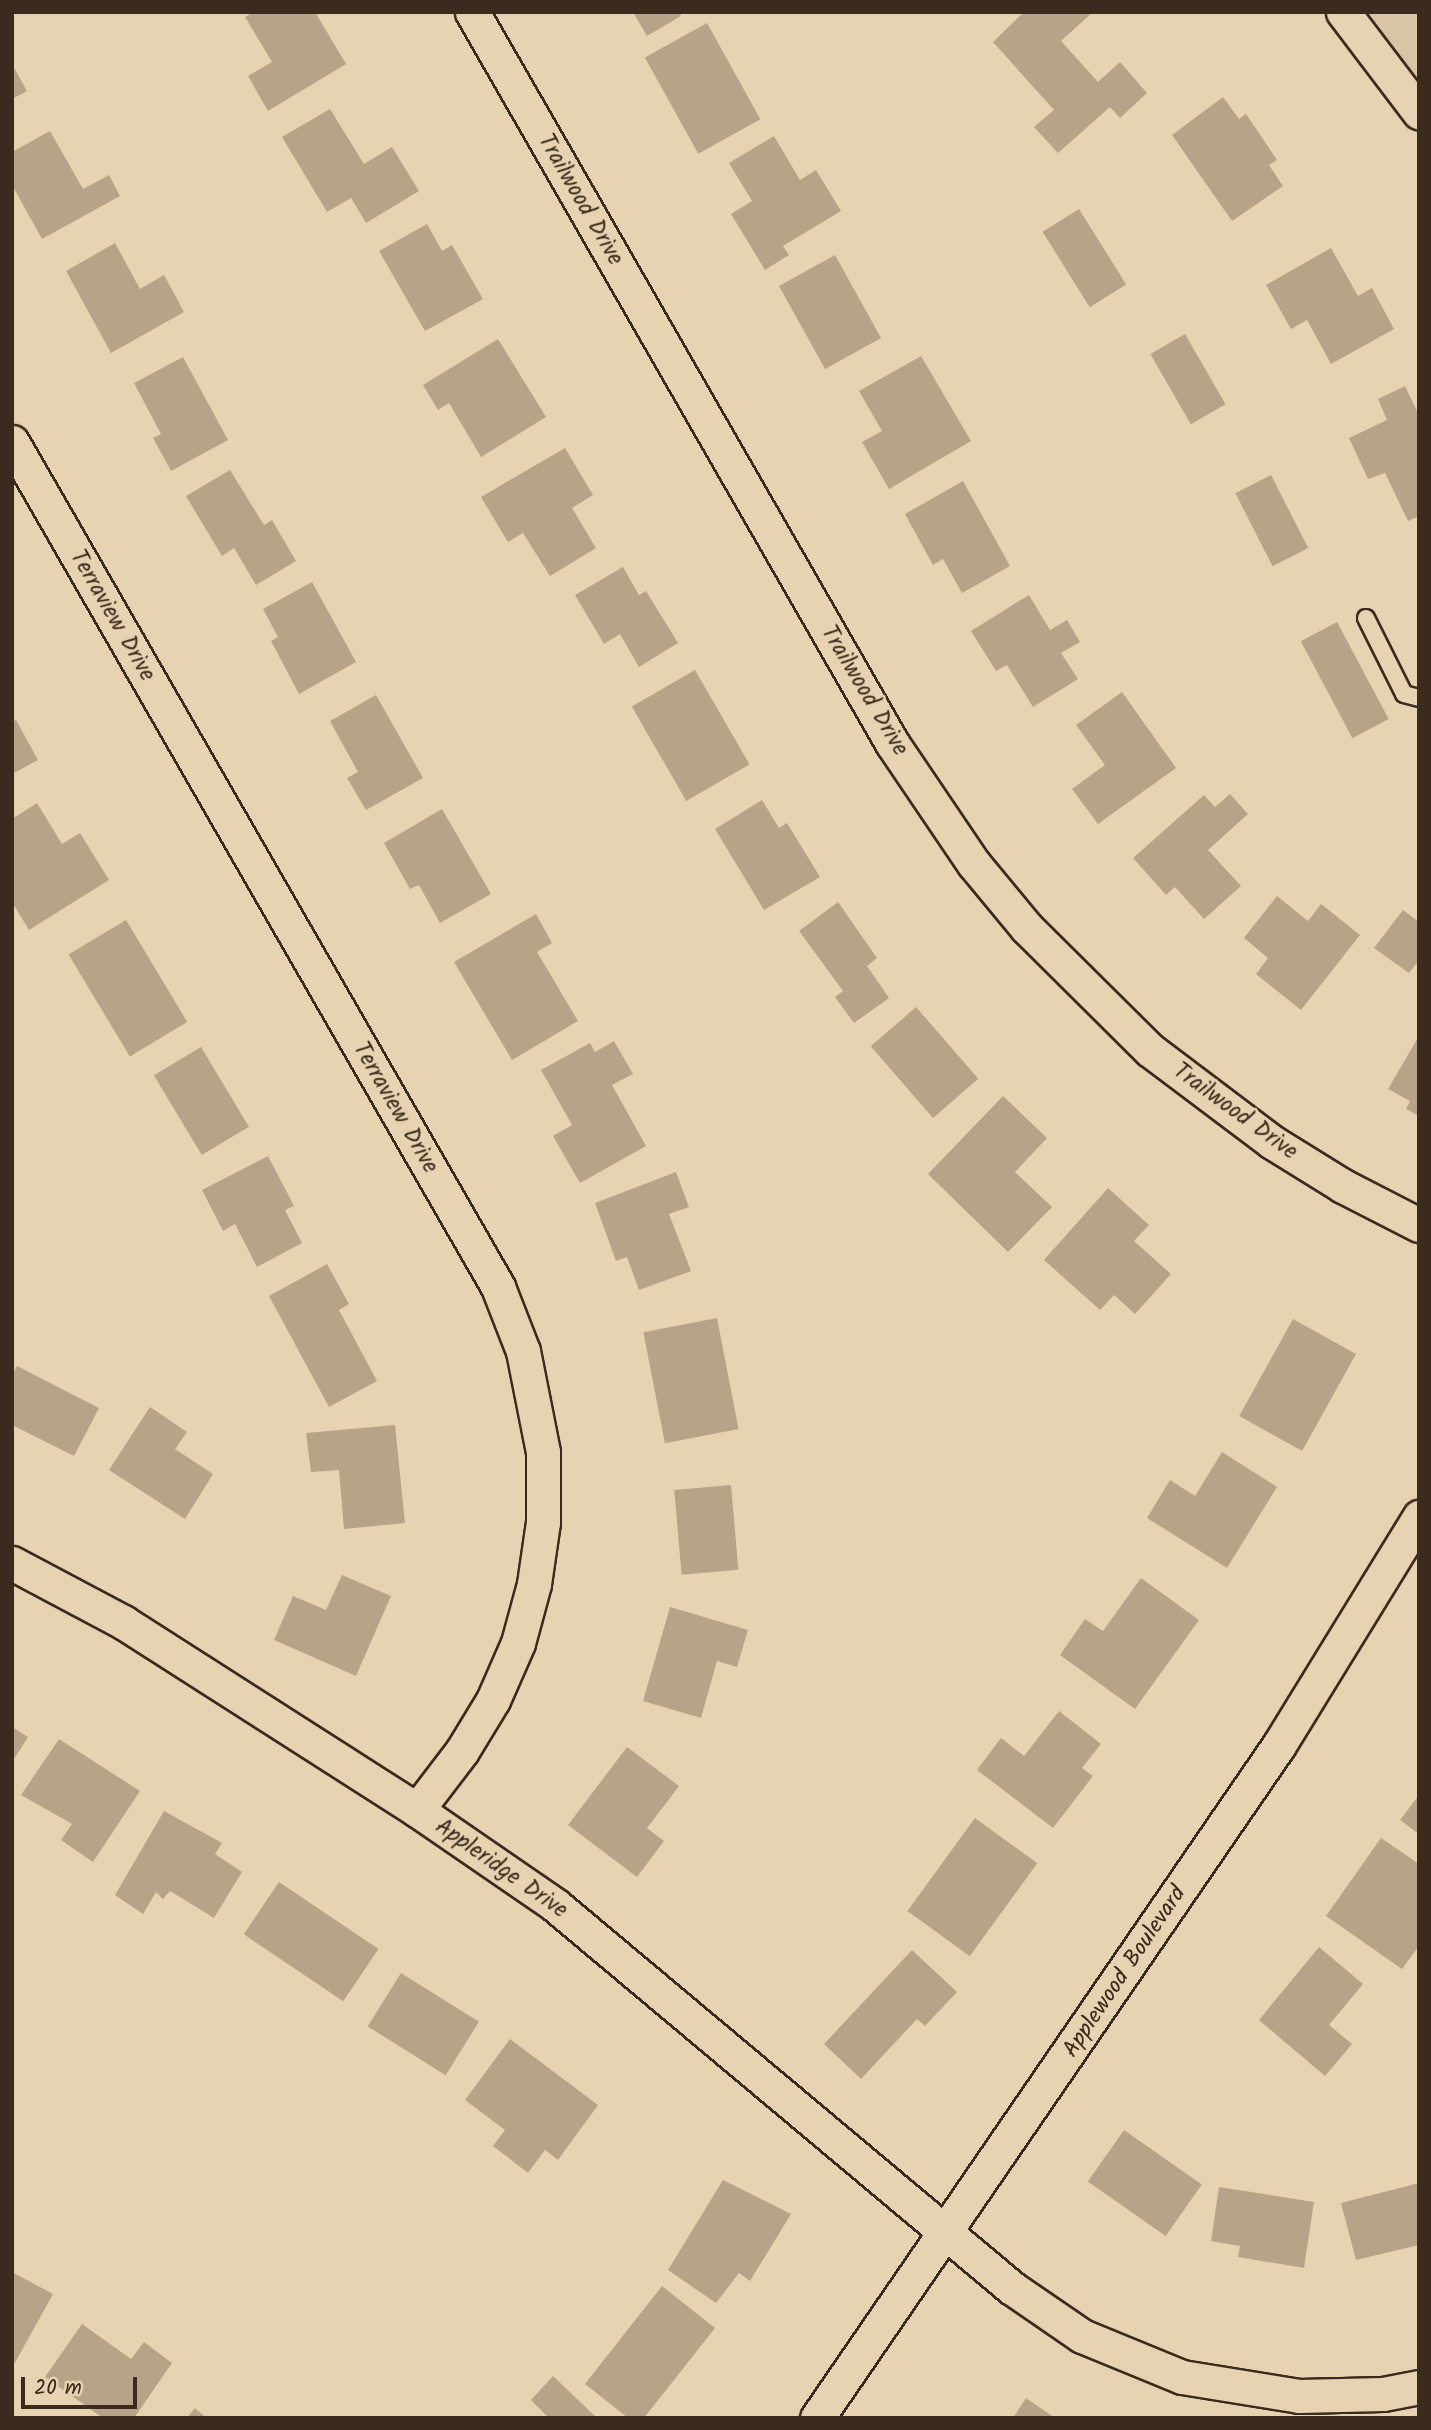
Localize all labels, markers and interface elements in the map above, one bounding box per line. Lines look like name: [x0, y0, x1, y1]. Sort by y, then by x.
street label: Trailwood Drive: [531, 130, 629, 270]
street label: Terraview Drive: [63, 546, 161, 686]
street label: Trailwood Drive: [814, 621, 914, 761]
street label: Terraview Drive: [346, 1038, 444, 1178]
street label: Trailwood Drive: [1168, 1058, 1302, 1166]
street label: Appleridge Drive: [430, 1813, 572, 1925]
street label: Applewood Boulevard: [1057, 1881, 1193, 2063]
scale bar: [24, 2364, 140, 2408]
text: 20 m: [34, 2372, 82, 2405]

